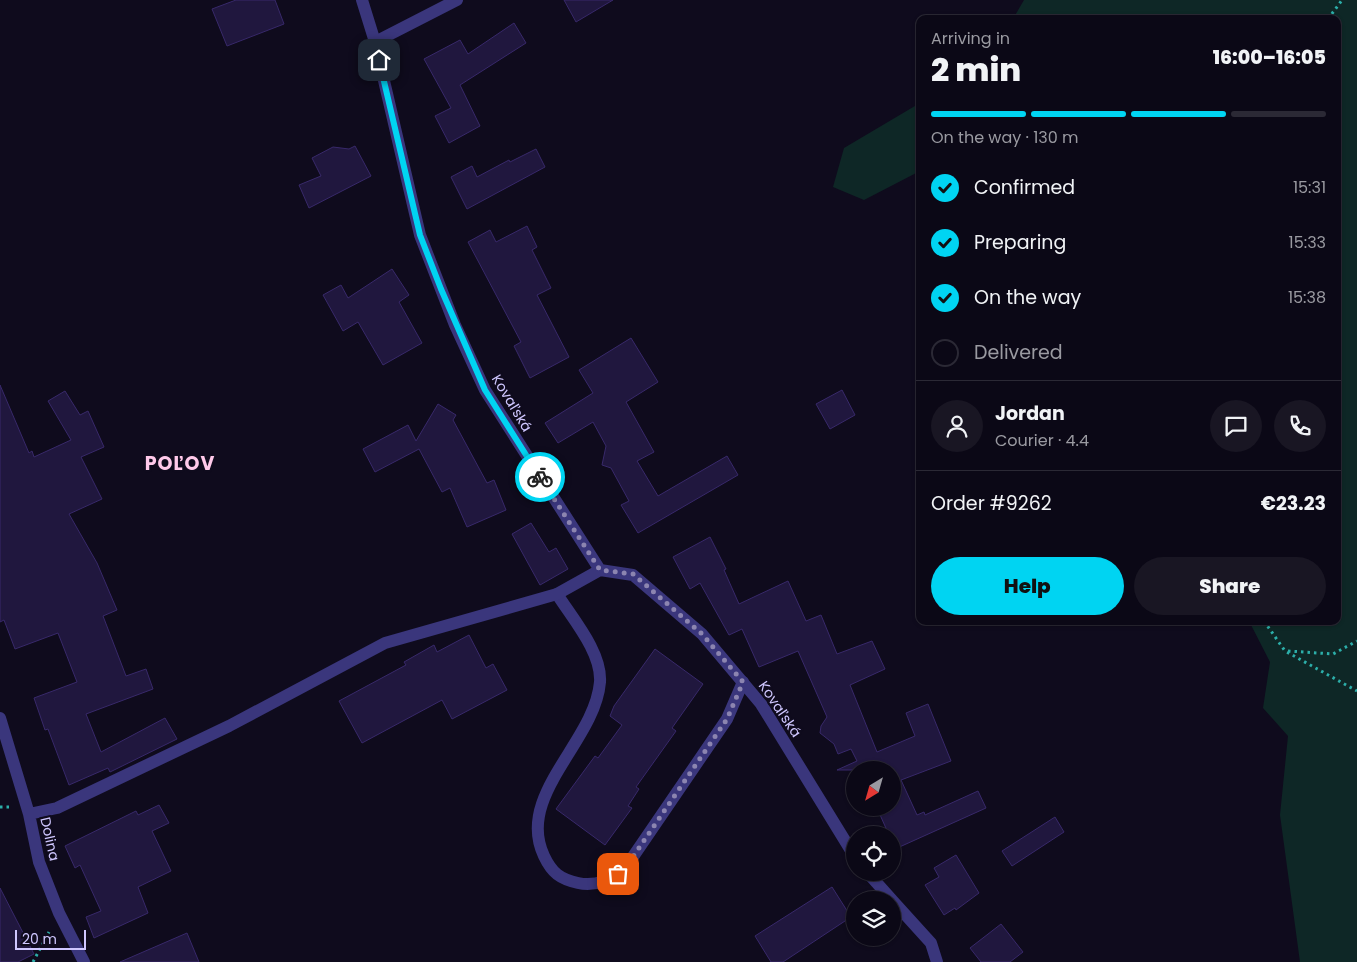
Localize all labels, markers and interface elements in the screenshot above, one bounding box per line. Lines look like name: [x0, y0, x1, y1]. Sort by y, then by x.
text: Arriving in: [931, 27, 1010, 50]
pin: [358, 39, 400, 81]
text: 16:00–16:05: [1213, 44, 1326, 71]
icon: home: [365, 46, 393, 74]
text: 2 min: [931, 47, 1021, 92]
text: On the way · 130 m: [931, 126, 1079, 149]
icon: check: [931, 174, 959, 202]
text: Confirmed: [974, 174, 1075, 201]
text: 15:31: [1293, 176, 1326, 199]
icon: check: [931, 229, 959, 257]
text: Preparing: [974, 229, 1066, 256]
text: 15:33: [1289, 231, 1326, 254]
icon: check: [931, 284, 959, 312]
text: On the way: [974, 284, 1081, 311]
text: 15:38: [1288, 286, 1326, 309]
text: Delivered: [974, 339, 1063, 366]
street label: Kovaľská: [487, 371, 537, 435]
button: person: [931, 400, 983, 452]
text: Jordan: [995, 400, 1065, 427]
button: chat: [1210, 400, 1262, 452]
button: phone: [1274, 400, 1326, 452]
text: Courier · 4.4: [995, 429, 1089, 452]
district label: POĽOV: [145, 450, 215, 477]
courier: [515, 452, 565, 502]
icon: bike: [526, 463, 554, 491]
text: Order #9262: [931, 490, 1052, 517]
text: €23.23: [1261, 490, 1326, 517]
button: Help: [931, 557, 1124, 615]
button: Share: [1134, 557, 1326, 615]
street label: Kovaľská: [754, 677, 806, 741]
north arrow: [846, 761, 901, 816]
map controls: [846, 761, 901, 946]
street label: Dolina: [35, 815, 65, 863]
button: locate: [846, 826, 901, 881]
pin: [597, 853, 639, 895]
icon: bag: [604, 860, 632, 888]
button: layers: [846, 891, 901, 946]
scale bar: [15, 927, 86, 950]
text: 20 m: [22, 929, 57, 949]

